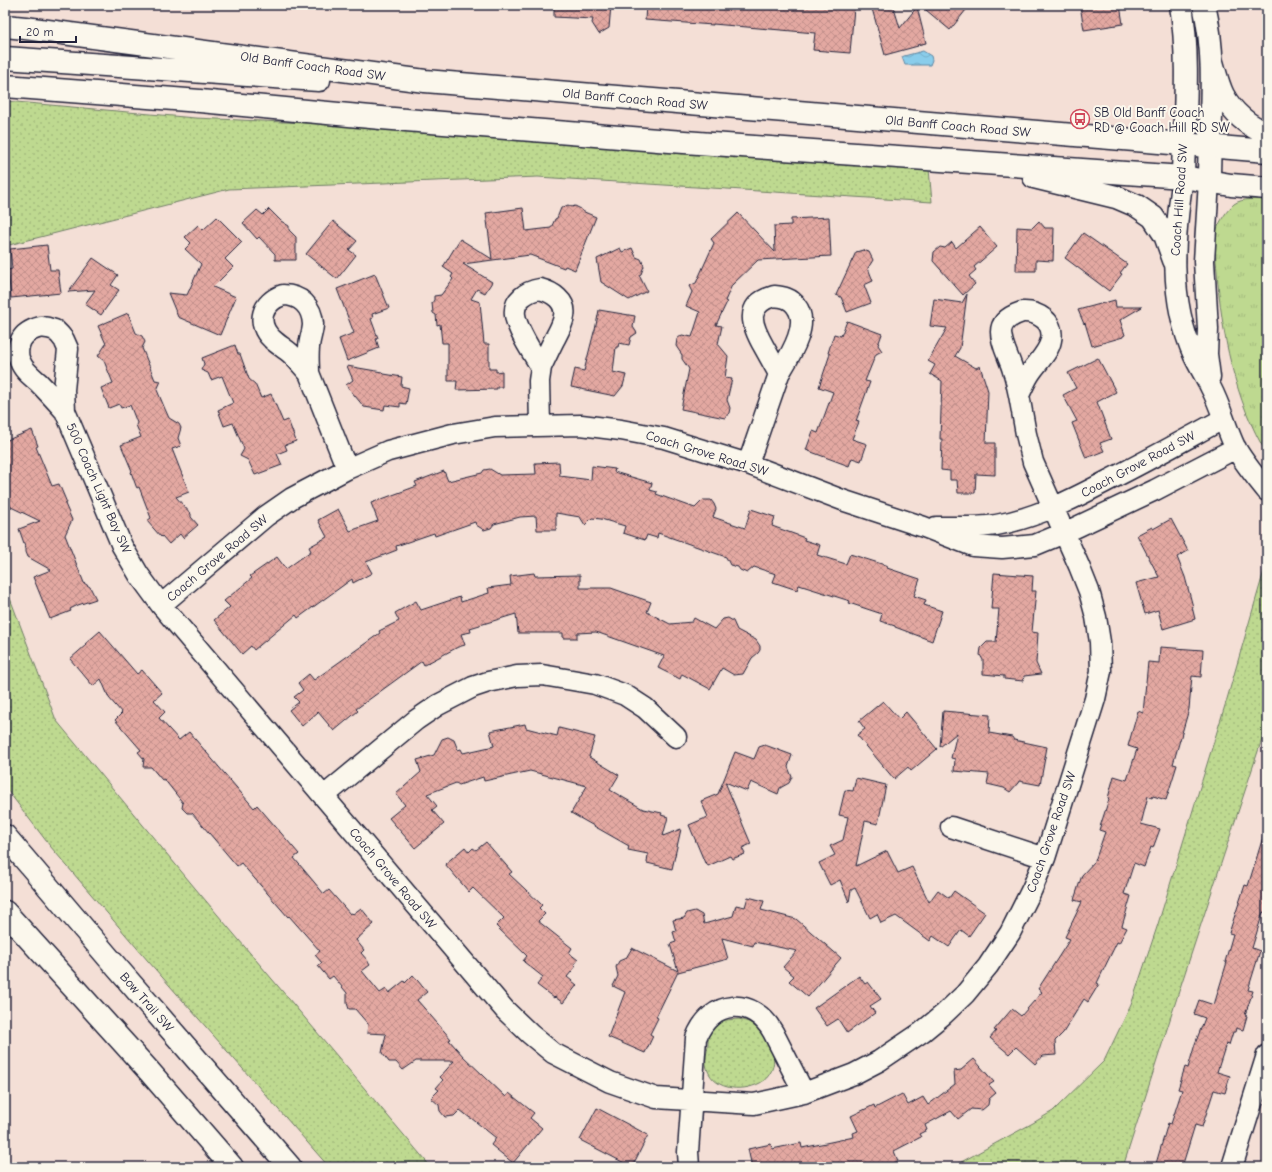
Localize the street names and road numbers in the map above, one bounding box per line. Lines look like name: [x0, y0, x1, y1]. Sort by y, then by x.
street label: Old Banff Coach Road SW: [240, 48, 387, 84]
street label: Old Banff Coach Road SW: [562, 85, 709, 113]
street label: Old Banff Coach Road SW: [885, 112, 1032, 140]
street label: Coach Hill Road SW: [1168, 143, 1190, 257]
street label: 500 Coach Light Bay SW: [63, 420, 135, 556]
street label: Coach Grove Road SW: [644, 427, 771, 479]
street label: Coach Grove Road SW: [1078, 427, 1198, 500]
street label: Coach Grove Road SW: [164, 511, 271, 605]
street label: Coach Grove Road SW: [1023, 769, 1079, 894]
street label: Coach Grove Road SW: [346, 825, 440, 932]
street label: Bow Trail SW: [117, 969, 177, 1035]

